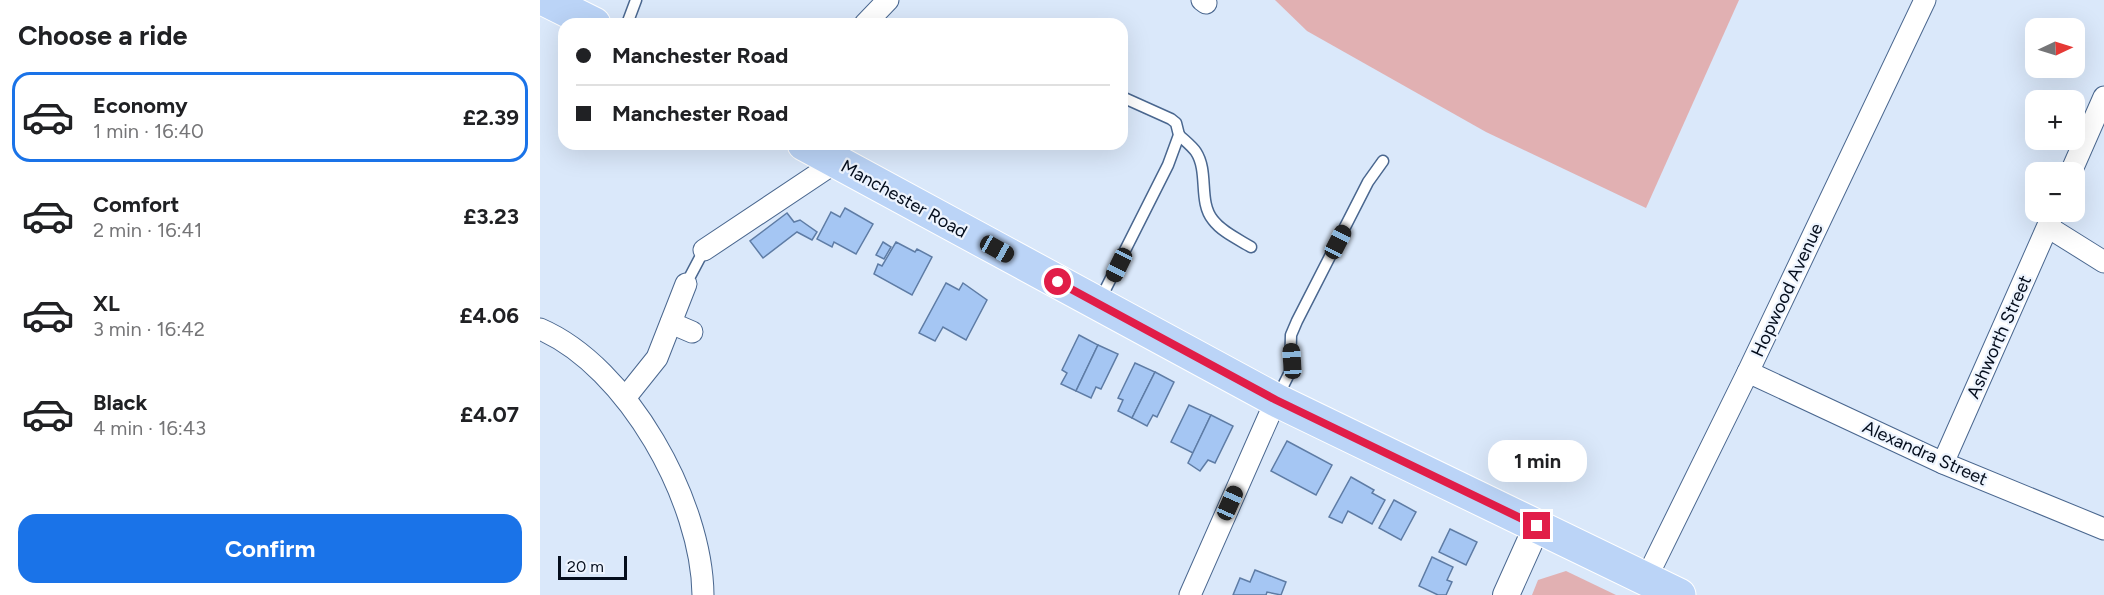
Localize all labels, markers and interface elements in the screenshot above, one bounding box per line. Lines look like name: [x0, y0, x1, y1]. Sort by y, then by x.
north arrow: [2025, 18, 2085, 78]
map controls: [2025, 18, 2085, 222]
text: Choose a ride: [18, 19, 187, 52]
text: Manchester Road: [612, 42, 788, 69]
icon: car: [21, 90, 75, 144]
button: +: [2025, 90, 2085, 150]
text: Economy: [93, 92, 188, 119]
text: Manchester Road: [612, 100, 788, 127]
text: £2.39: [463, 104, 519, 131]
text: 1 min · 16:40: [93, 119, 204, 143]
street label: Manchester Road: [837, 155, 971, 243]
button: −: [2025, 162, 2085, 222]
icon: car: [21, 189, 75, 243]
text: Comfort: [93, 191, 179, 218]
text: £3.23: [463, 203, 519, 230]
text: 2 min · 16:41: [93, 218, 202, 242]
street label: Hopwood Avenue: [1746, 219, 1828, 360]
car: [1322, 222, 1354, 262]
car: [977, 232, 1017, 266]
car: [1103, 245, 1135, 285]
route start: [1044, 268, 1071, 295]
street label: Ashworth Street: [1962, 272, 2036, 402]
icon: car: [21, 288, 75, 342]
text: XL: [93, 290, 120, 317]
text: £4.06: [460, 302, 519, 329]
text: 3 min · 16:42: [93, 317, 205, 341]
car: [1282, 342, 1302, 380]
icon: car: [21, 387, 75, 441]
text: Black: [93, 389, 147, 416]
text: £4.07: [460, 401, 519, 428]
text: 4 min · 16:43: [93, 416, 206, 440]
street label: Alexandra Street: [1859, 416, 1991, 490]
callout: 1 min: [1488, 439, 1586, 481]
text: 1 min: [1514, 449, 1561, 473]
car: [1214, 483, 1246, 523]
route end: [1523, 512, 1550, 539]
button: Confirm: [18, 514, 522, 583]
scale bar: [558, 553, 627, 580]
text: 20 m: [567, 557, 604, 576]

